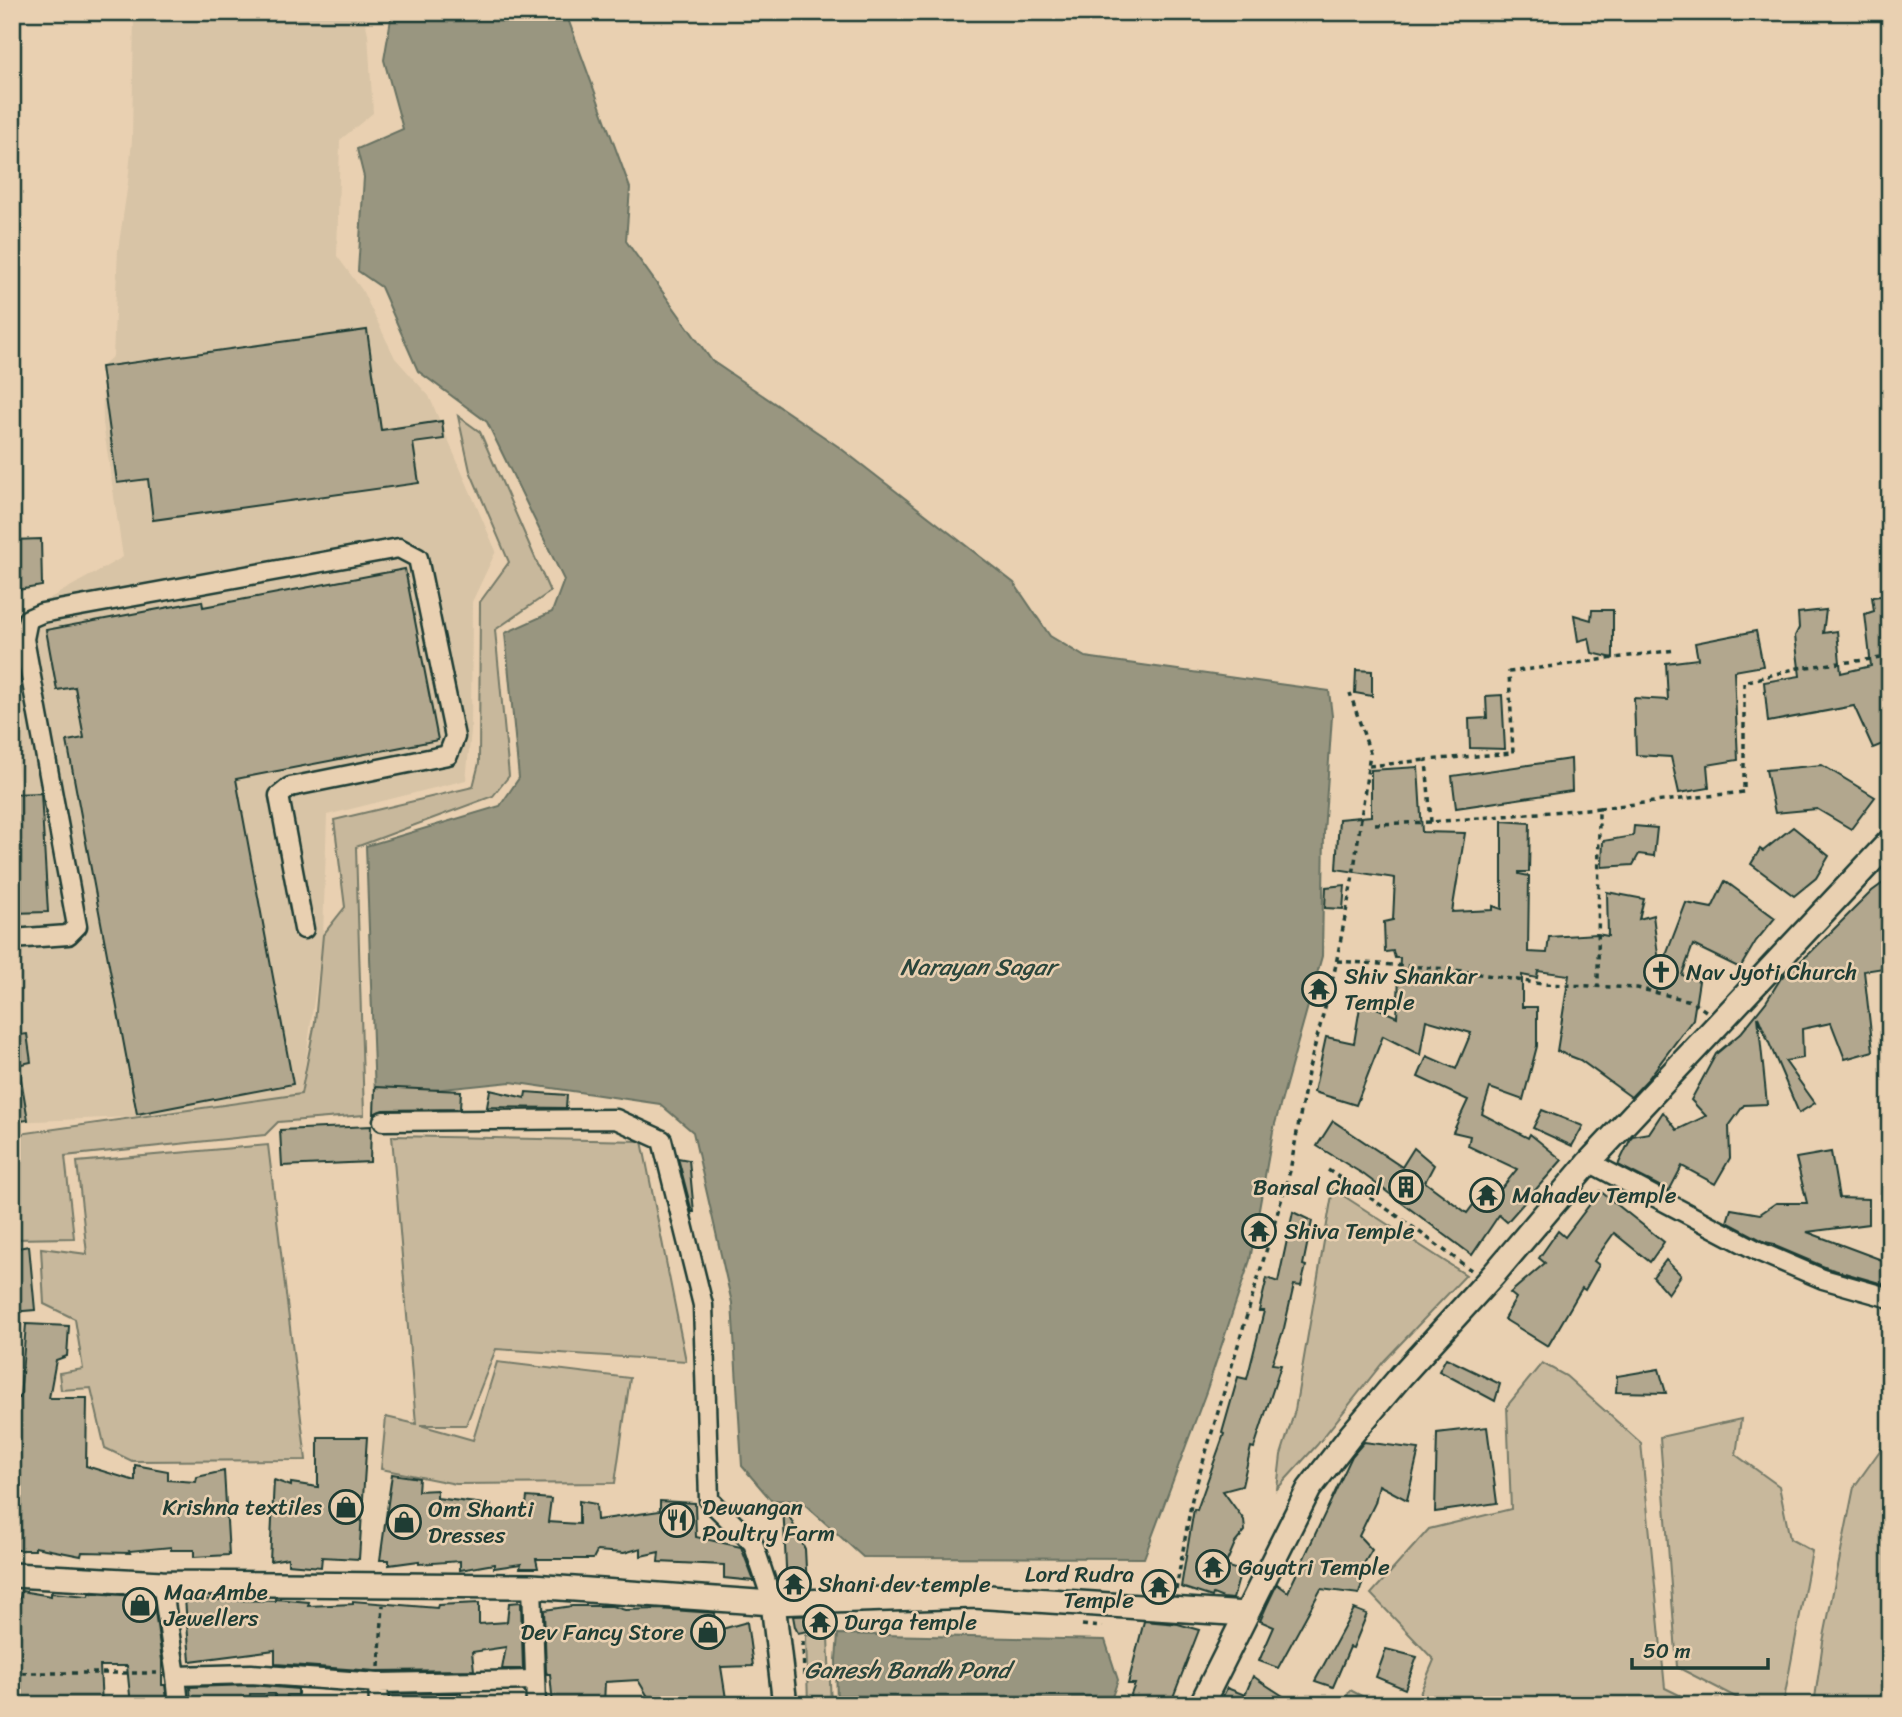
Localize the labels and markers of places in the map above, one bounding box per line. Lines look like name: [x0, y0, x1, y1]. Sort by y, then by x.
place label: Nav Jyoti Church: [1686, 952, 1857, 993]
church icon: Nav Jyoti Church: [1642, 953, 1680, 991]
place label: Shiv Shankar Temple: [1344, 956, 1479, 1023]
temple icon: Shiv Shankar Temple: [1300, 970, 1338, 1008]
place label: Bansal Chaal: [1253, 1167, 1382, 1208]
building icon: Bansal Chaal: [1387, 1168, 1425, 1206]
place label: Mahadev Temple: [1512, 1175, 1677, 1216]
temple icon: Mahadev Temple: [1468, 1176, 1506, 1214]
place label: Shiva Temple: [1284, 1211, 1415, 1252]
temple icon: Shiva Temple: [1240, 1212, 1278, 1250]
place label: Krishna textiles: [163, 1487, 323, 1528]
place label: Dewangan Poultry Farm: [702, 1487, 835, 1554]
shop icon: Krishna textiles: [327, 1488, 365, 1526]
place label: Om Shanti Dresses: [428, 1489, 534, 1556]
restaurant icon: Dewangan Poultry Farm: [658, 1501, 696, 1539]
shop icon: Om Shanti Dresses: [385, 1503, 423, 1541]
place label: Gayatri Temple: [1238, 1547, 1390, 1588]
temple icon: Gayatri Temple: [1194, 1548, 1232, 1586]
place label: Lord Rudra Temple: [1025, 1554, 1134, 1621]
place label: Shani dev temple: [818, 1564, 991, 1605]
temple icon: Shani dev temple: [775, 1565, 813, 1603]
temple icon: Lord Rudra Temple: [1140, 1568, 1178, 1606]
place label: Maa Ambe Jewellers: [163, 1572, 268, 1639]
shop icon: Maa Ambe Jewellers: [121, 1586, 159, 1624]
place label: Durga temple: [844, 1602, 977, 1643]
temple icon: Durga temple: [801, 1603, 839, 1641]
place label: Dev Fancy Store: [521, 1612, 684, 1653]
shop icon: Dev Fancy Store: [689, 1613, 727, 1651]

